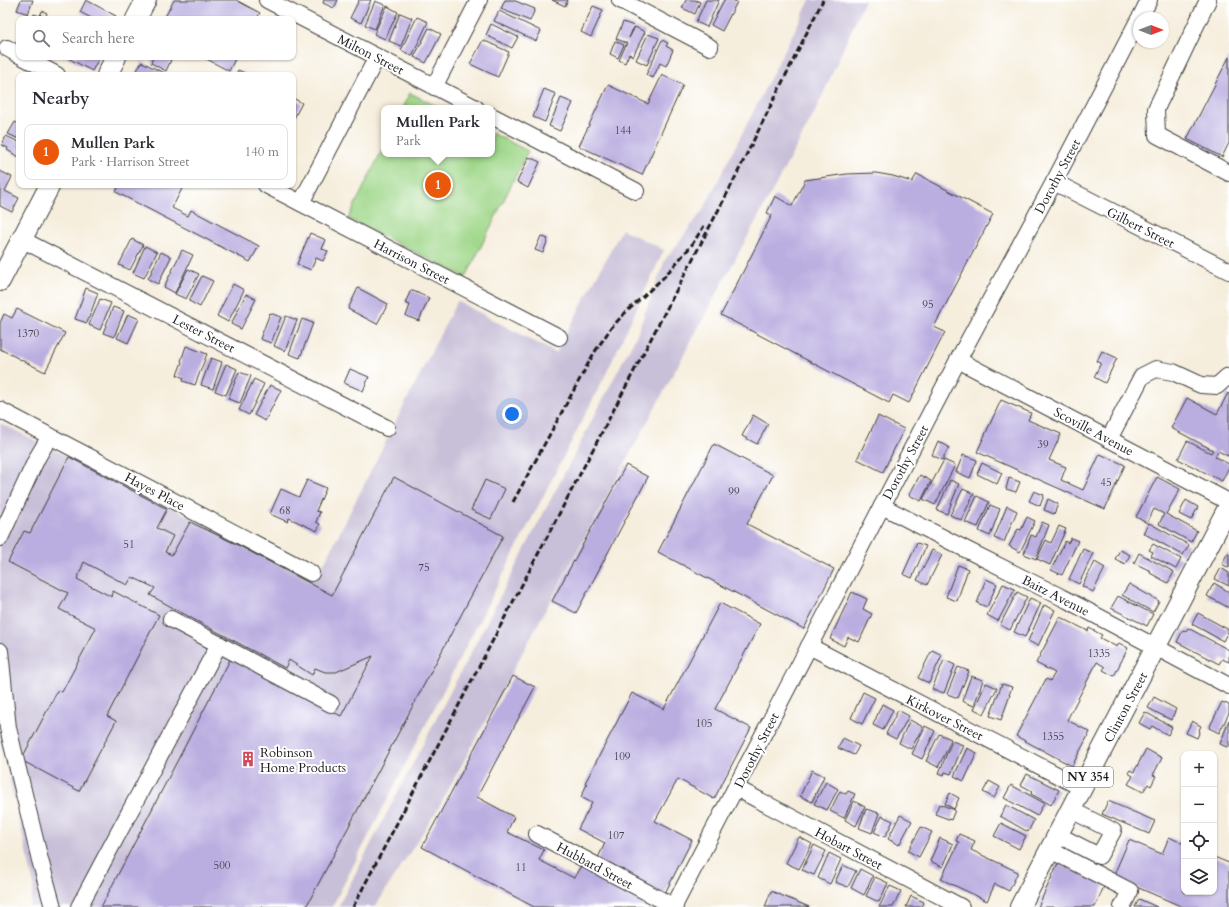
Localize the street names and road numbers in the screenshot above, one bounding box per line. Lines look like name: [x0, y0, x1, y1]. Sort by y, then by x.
street label: Milton Street: [334, 30, 407, 79]
street label: Dorothy Street: [1031, 136, 1085, 217]
street label: Gilbert Street: [1104, 203, 1177, 253]
street label: Harrison Street: [370, 235, 453, 289]
street label: Lester Street: [169, 311, 238, 357]
street label: Scoville Avenue: [1051, 403, 1137, 460]
street label: Dorothy Street: [879, 422, 933, 503]
street label: Hayes Place: [121, 469, 188, 515]
street label: Baitz Avenue: [1019, 571, 1093, 621]
street label: Clinton Street: [1100, 669, 1152, 746]
street label: Kirkover Street: [903, 691, 986, 745]
street label: Dorothy Street: [730, 710, 784, 791]
road number: NY 354: [1063, 767, 1113, 787]
street label: Hobart Street: [812, 824, 885, 874]
street label: Hubbard Street: [553, 838, 636, 894]

